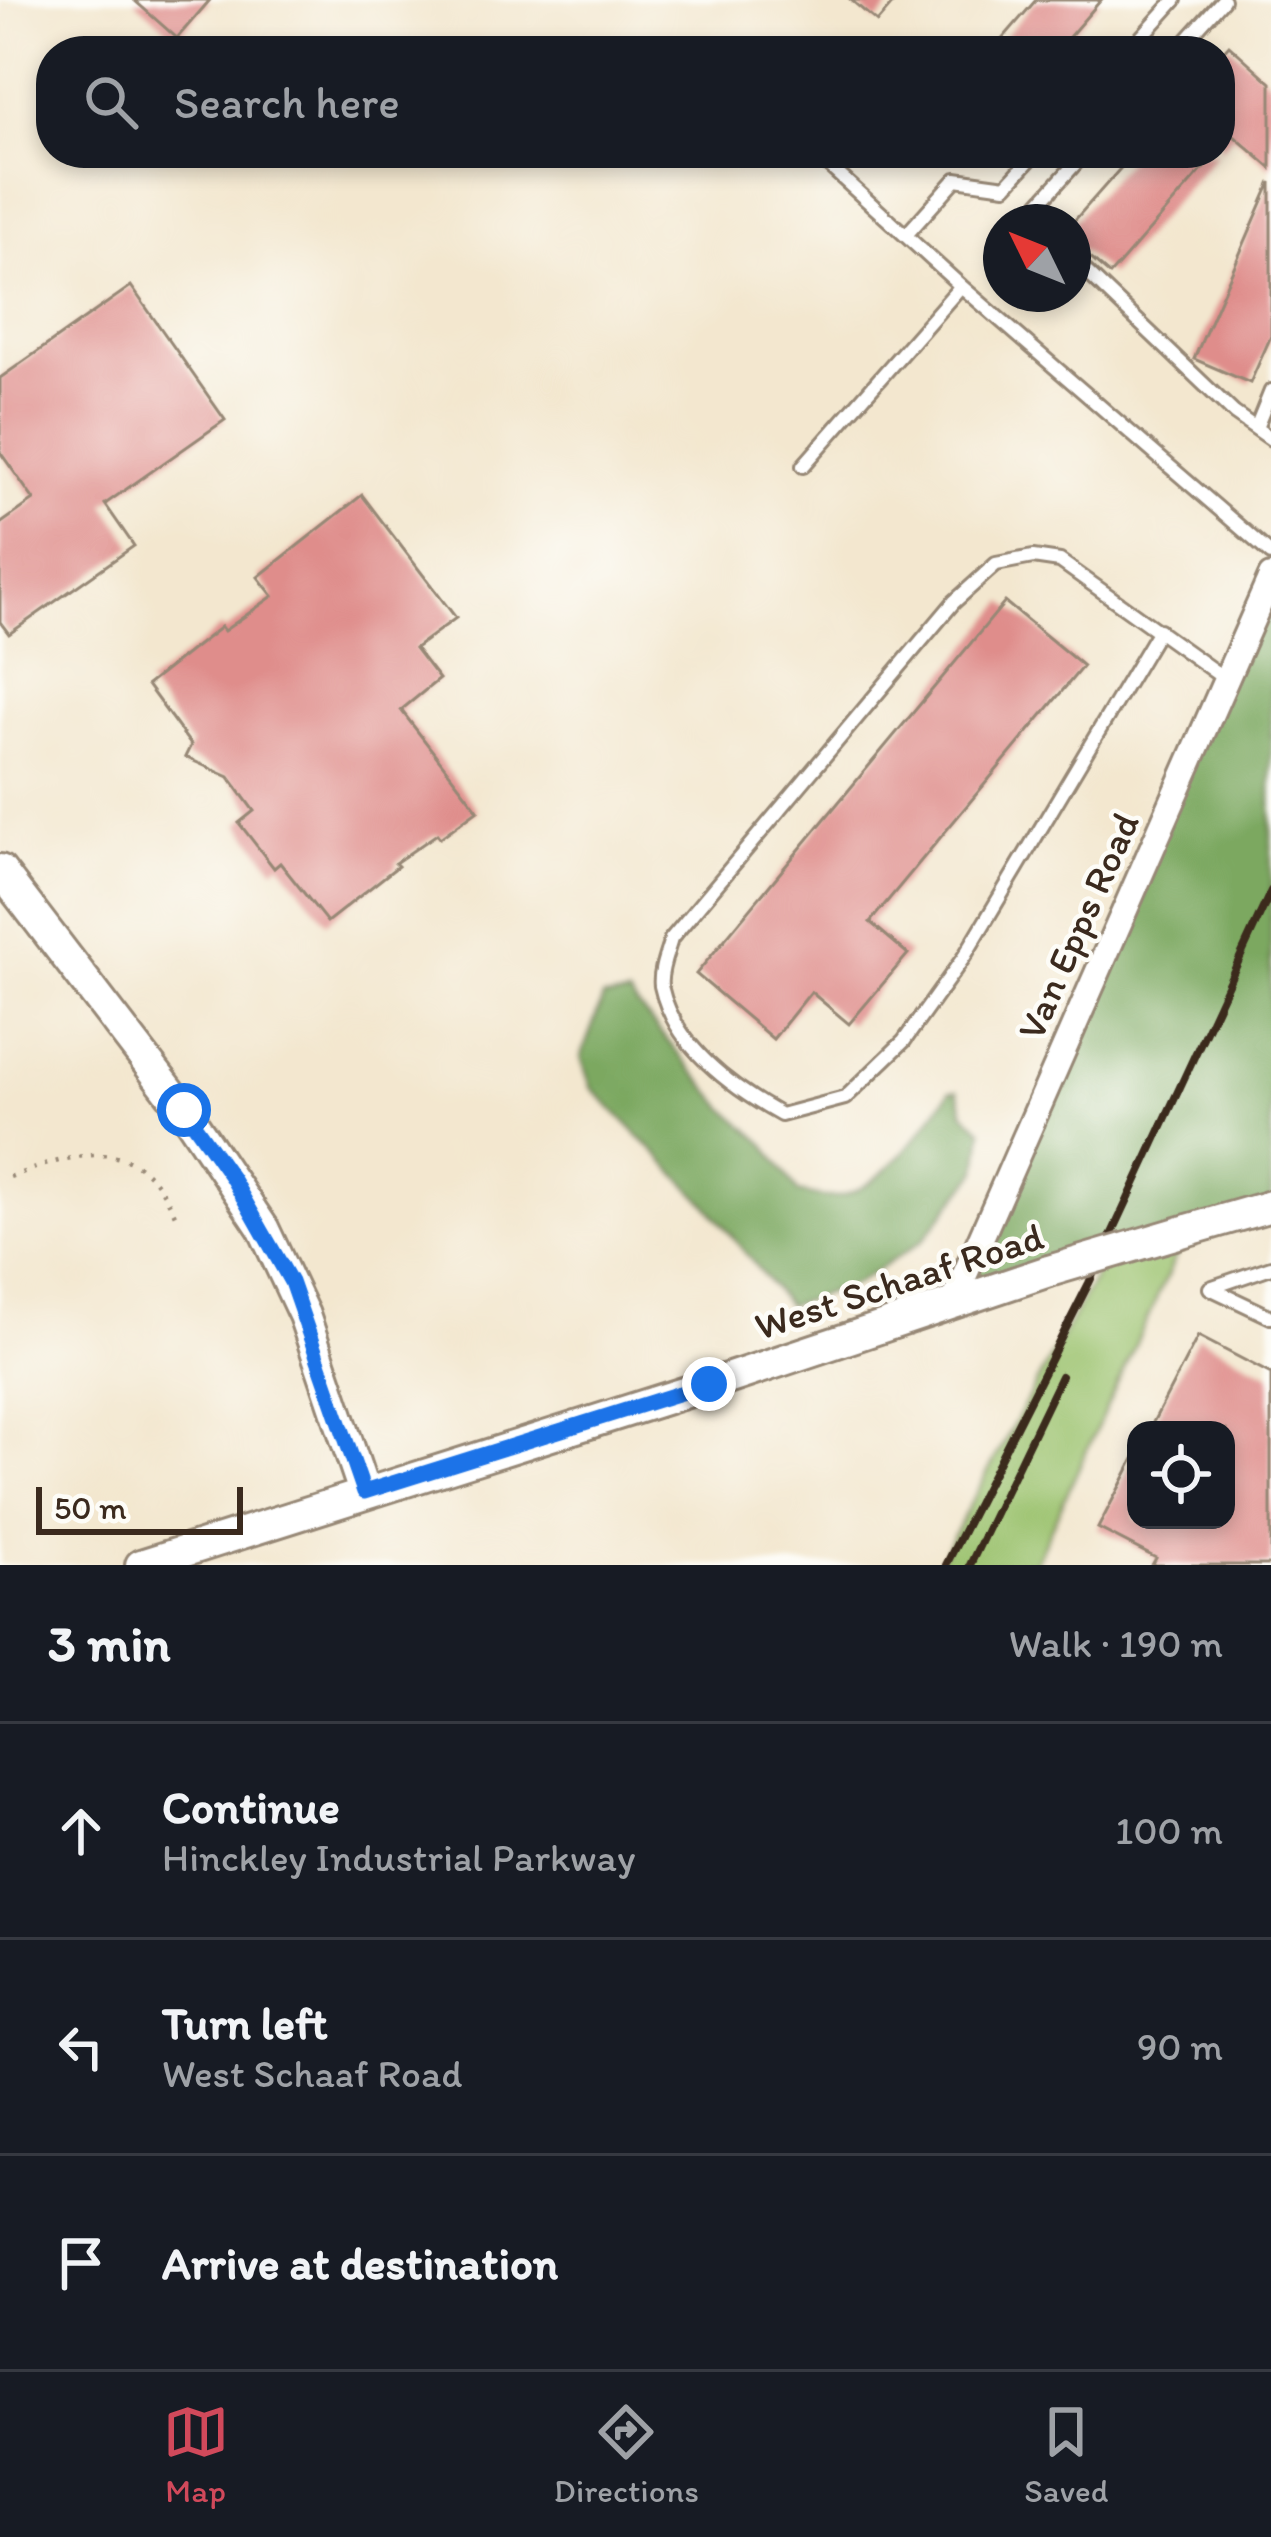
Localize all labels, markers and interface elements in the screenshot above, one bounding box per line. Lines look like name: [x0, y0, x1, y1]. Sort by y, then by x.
search box: [36, 36, 1235, 168]
icon: search: [78, 69, 144, 135]
text: Search here: [174, 75, 400, 129]
north arrow: [983, 204, 1091, 312]
street label: Van Epps Road: [1007, 805, 1149, 1047]
route start: [157, 1083, 211, 1137]
street label: West Schaaf Road: [749, 1212, 1049, 1350]
route end: [682, 1357, 736, 1411]
map controls: [1127, 1421, 1235, 1529]
button: locate: [1127, 1421, 1235, 1529]
scale bar: [36, 1481, 243, 1534]
text: 50 m: [54, 1488, 127, 1527]
text: 3 min: [48, 1613, 170, 1674]
text: Walk · 190 m: [1009, 1620, 1223, 1667]
text: Continue: [162, 1780, 340, 1834]
icon: ahead: [48, 1798, 114, 1864]
text: 100 m: [1115, 1807, 1223, 1854]
text: Hinckley Industrial Parkway: [162, 1834, 635, 1881]
text: Turn left: [162, 1996, 328, 2050]
icon: left: [48, 2014, 114, 2080]
text: 90 m: [1137, 2023, 1223, 2070]
text: West Schaaf Road: [162, 2050, 462, 2097]
icon: arrive: [48, 2230, 114, 2296]
text: Arrive at destination: [162, 2236, 558, 2290]
tab: Map: [163, 2399, 229, 2510]
tab: Directions: [554, 2399, 699, 2510]
tab: Saved: [1024, 2399, 1108, 2510]

